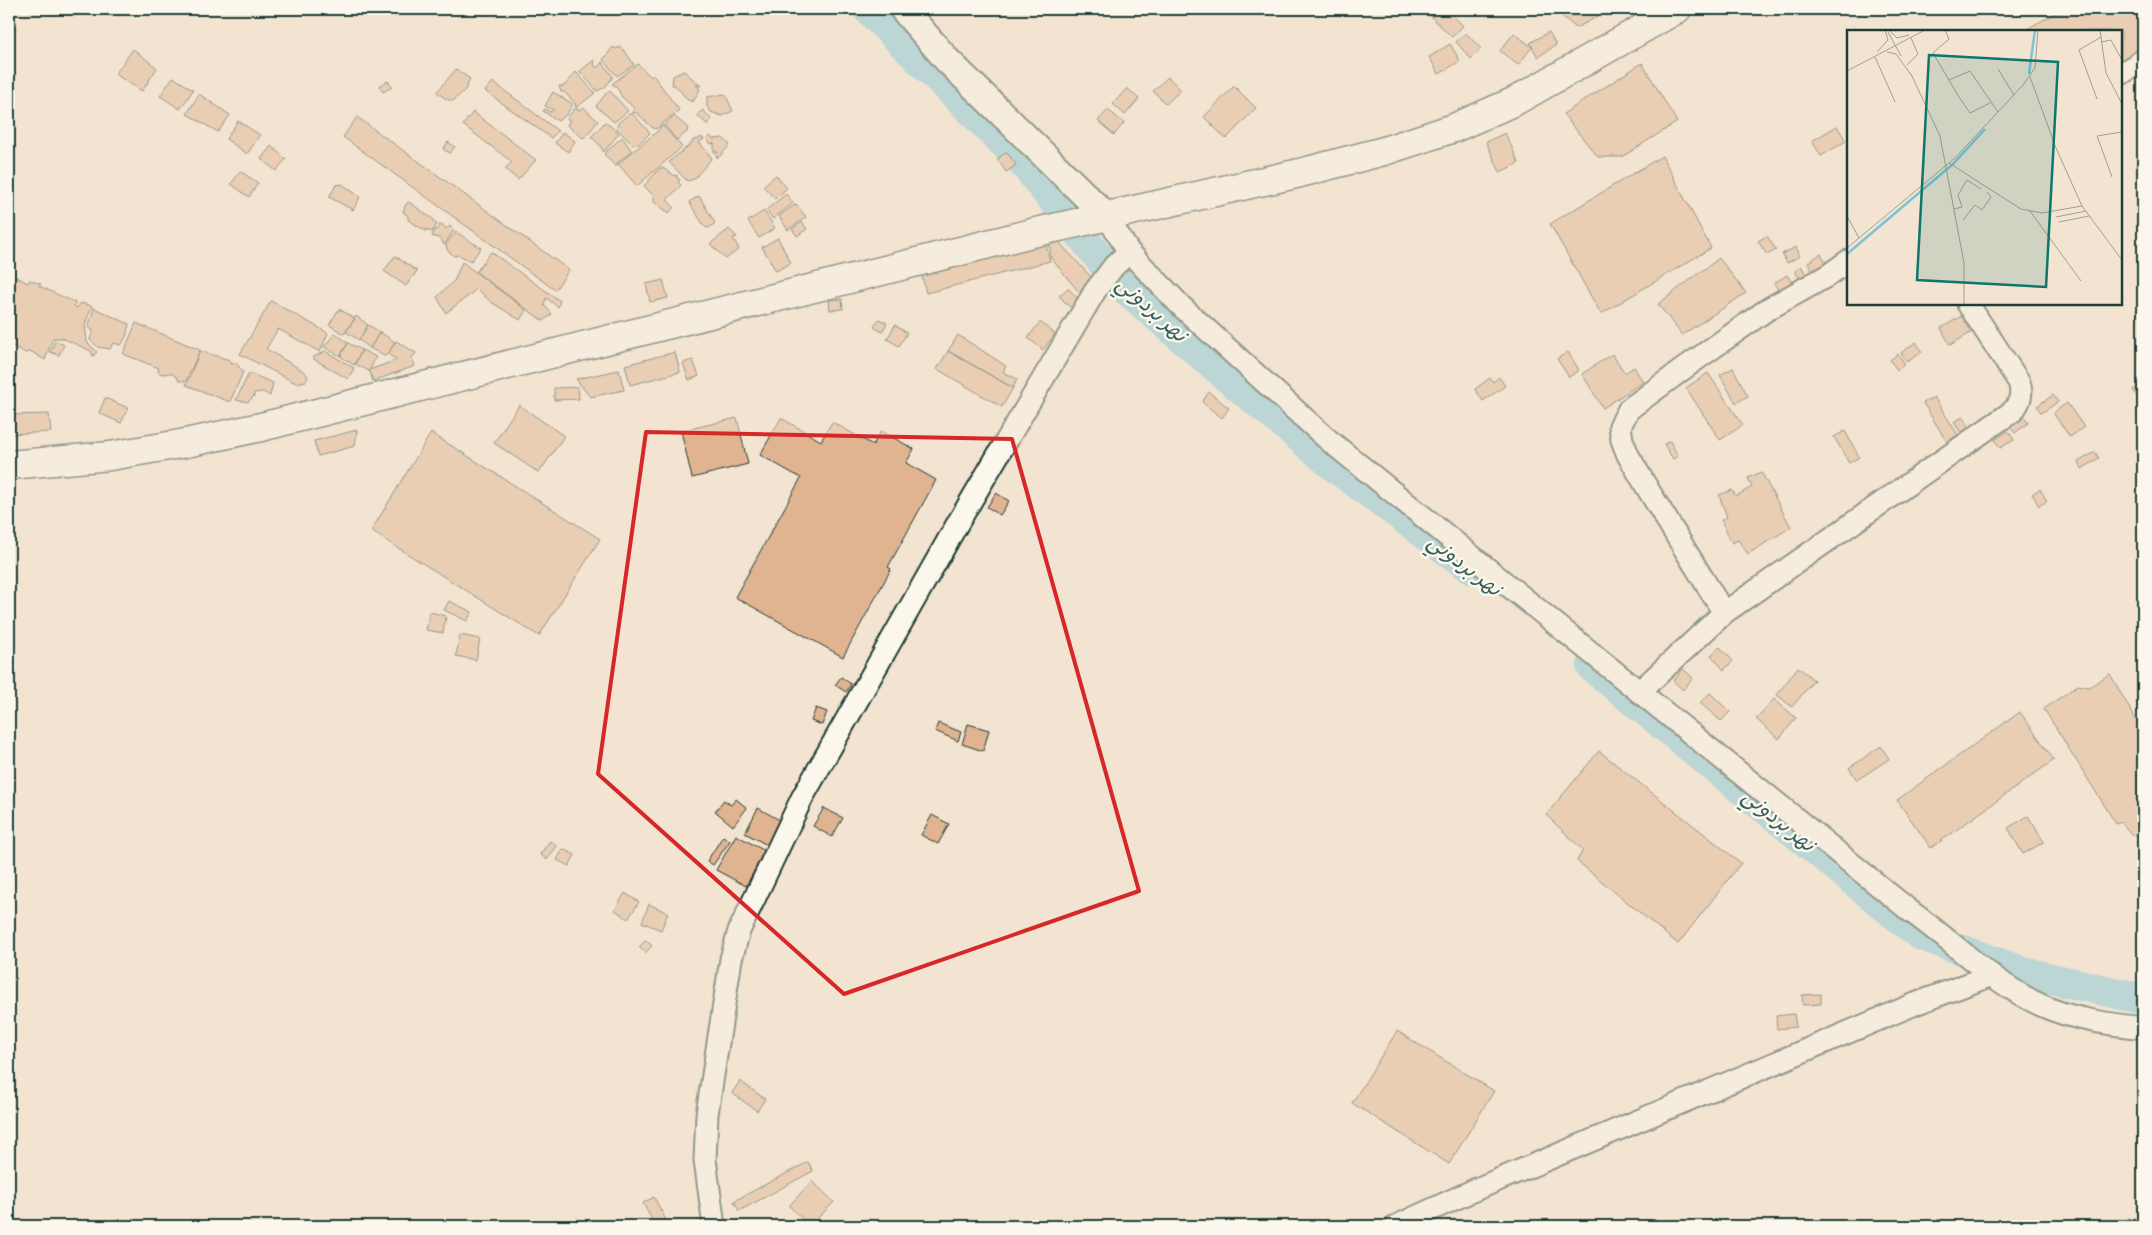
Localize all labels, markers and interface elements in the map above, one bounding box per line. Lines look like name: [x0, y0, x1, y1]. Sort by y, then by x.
inset map: [1847, 30, 2122, 305]
water label: نهر بردوني: [1108, 271, 1194, 353]
water label: نهر بردوني: [1420, 528, 1509, 607]
water label: نهر بردوني: [1734, 783, 1822, 862]

